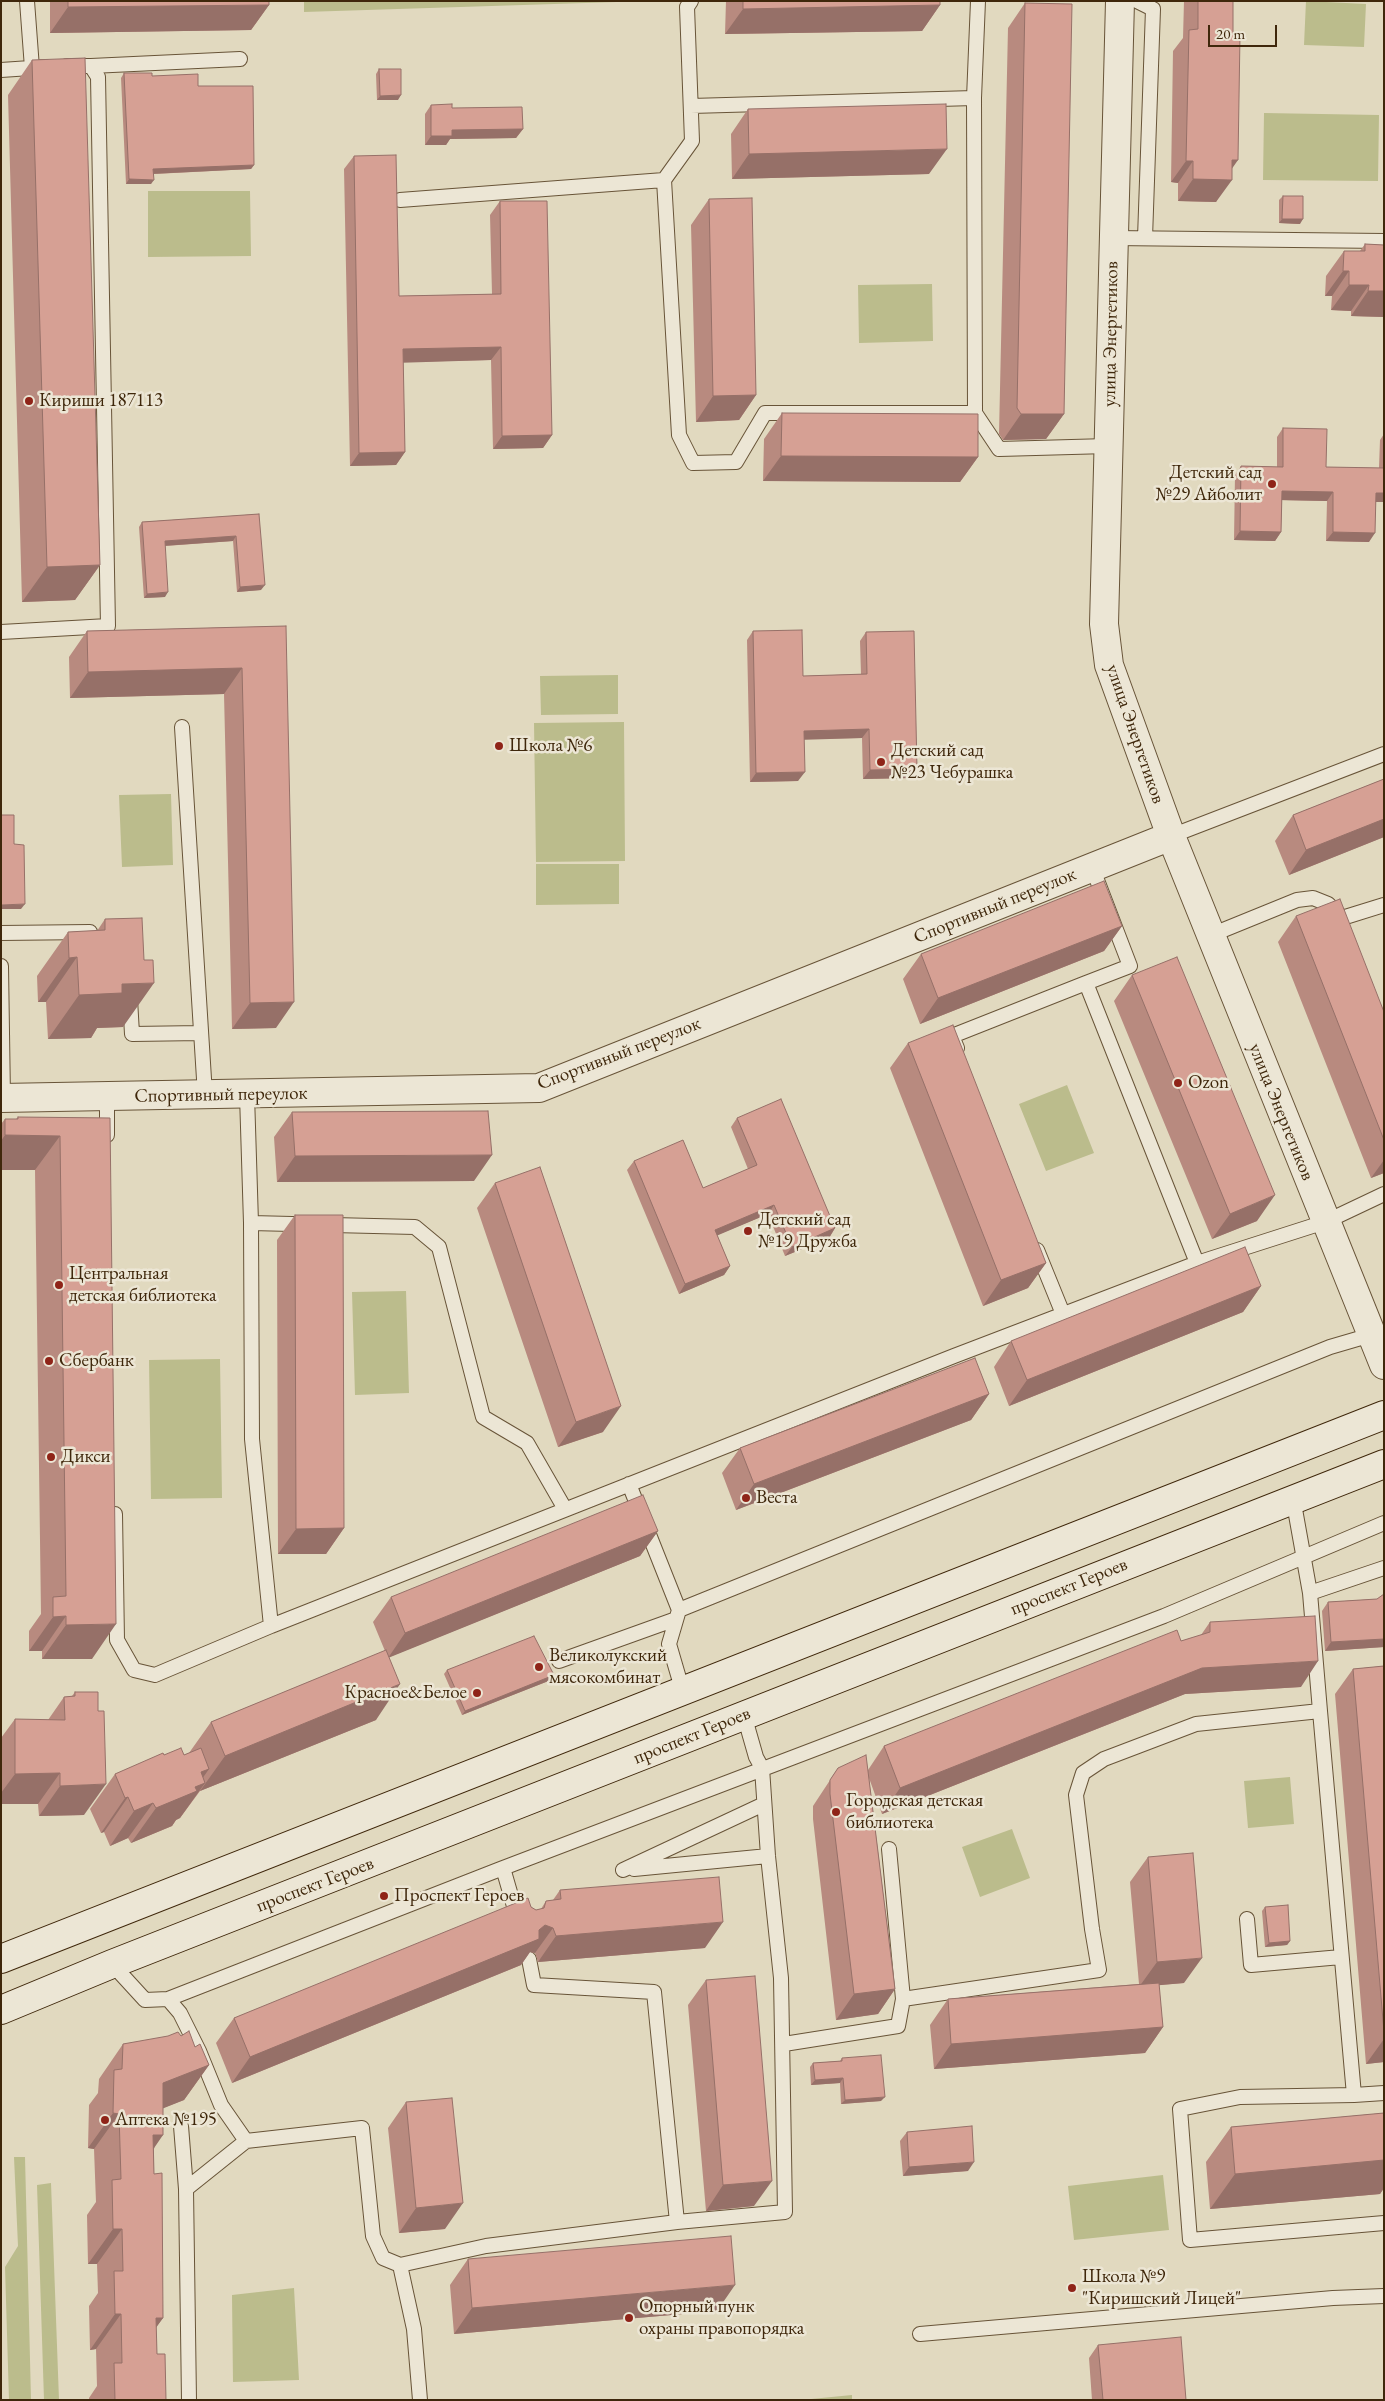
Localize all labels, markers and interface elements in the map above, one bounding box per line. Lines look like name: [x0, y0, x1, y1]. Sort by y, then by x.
scale bar: [1210, 15, 1279, 47]
text: 20 m: [1216, 24, 1245, 43]
street label: улица Энергетиков: [1098, 261, 1124, 407]
place label: Кириши 187113: [39, 390, 163, 412]
marker: Кириши 187113: [23, 395, 35, 407]
place label: Детский сад №29 Айболит: [1155, 462, 1262, 506]
marker: Детский сад №29 Айболит: [1266, 478, 1278, 490]
street label: улица Энергетиков: [1100, 661, 1170, 807]
place label: Школа №6: [509, 735, 592, 757]
marker: Школа №6: [493, 740, 505, 752]
place label: Детский сад №23 Чебурашка: [891, 740, 1013, 784]
marker: Детский сад №23 Чебурашка: [875, 756, 887, 768]
street label: Спортивный переулок: [910, 863, 1080, 949]
street label: Спортивный переулок: [534, 1012, 704, 1096]
street label: улица Энергетиков: [1243, 1040, 1319, 1184]
place label: Ozon: [1188, 1072, 1229, 1094]
marker: Ozon: [1172, 1077, 1184, 1089]
street label: Спортивный переулок: [134, 1082, 308, 1108]
place label: Детский сад №19 Дружба: [758, 1209, 857, 1253]
marker: Детский сад №19 Дружба: [742, 1225, 754, 1237]
place label: Центральная детская библиотека: [69, 1263, 217, 1307]
marker: Центральная детская библиотека: [53, 1279, 65, 1291]
place label: Сбербанк: [59, 1350, 134, 1372]
marker: Сбербанк: [43, 1355, 55, 1367]
place label: Дикси: [61, 1446, 111, 1468]
marker: Дикси: [45, 1451, 57, 1463]
place label: Веста: [756, 1487, 797, 1509]
marker: Веста: [740, 1492, 752, 1504]
street label: проспект Героев: [1007, 1553, 1131, 1621]
place label: Великолукский мясокомбинат: [549, 1645, 667, 1689]
marker: Великолукский мясокомбинат: [533, 1661, 545, 1673]
place label: Красное&Белое: [344, 1682, 467, 1704]
marker: Красное&Белое: [471, 1687, 483, 1699]
street label: проспект Героев: [630, 1702, 754, 1770]
place label: Городская детская библиотека: [846, 1790, 983, 1834]
marker: Городская детская библиотека: [830, 1806, 842, 1818]
street label: проспект Героев: [253, 1852, 377, 1918]
place label: Проспект Героев: [394, 1885, 524, 1907]
marker: Проспект Героев: [378, 1890, 390, 1902]
place label: Аптека №195: [115, 2109, 217, 2131]
marker: Аптека №195: [99, 2114, 111, 2126]
place label: Школа №9 "Киришский Лицей": [1082, 2266, 1241, 2310]
marker: Школа №9 "Киришский Лицей": [1066, 2282, 1078, 2294]
place label: Опорный пунк охраны правопорядка: [639, 2296, 804, 2340]
marker: Опорный пунк охраны правопорядка: [623, 2312, 635, 2324]

